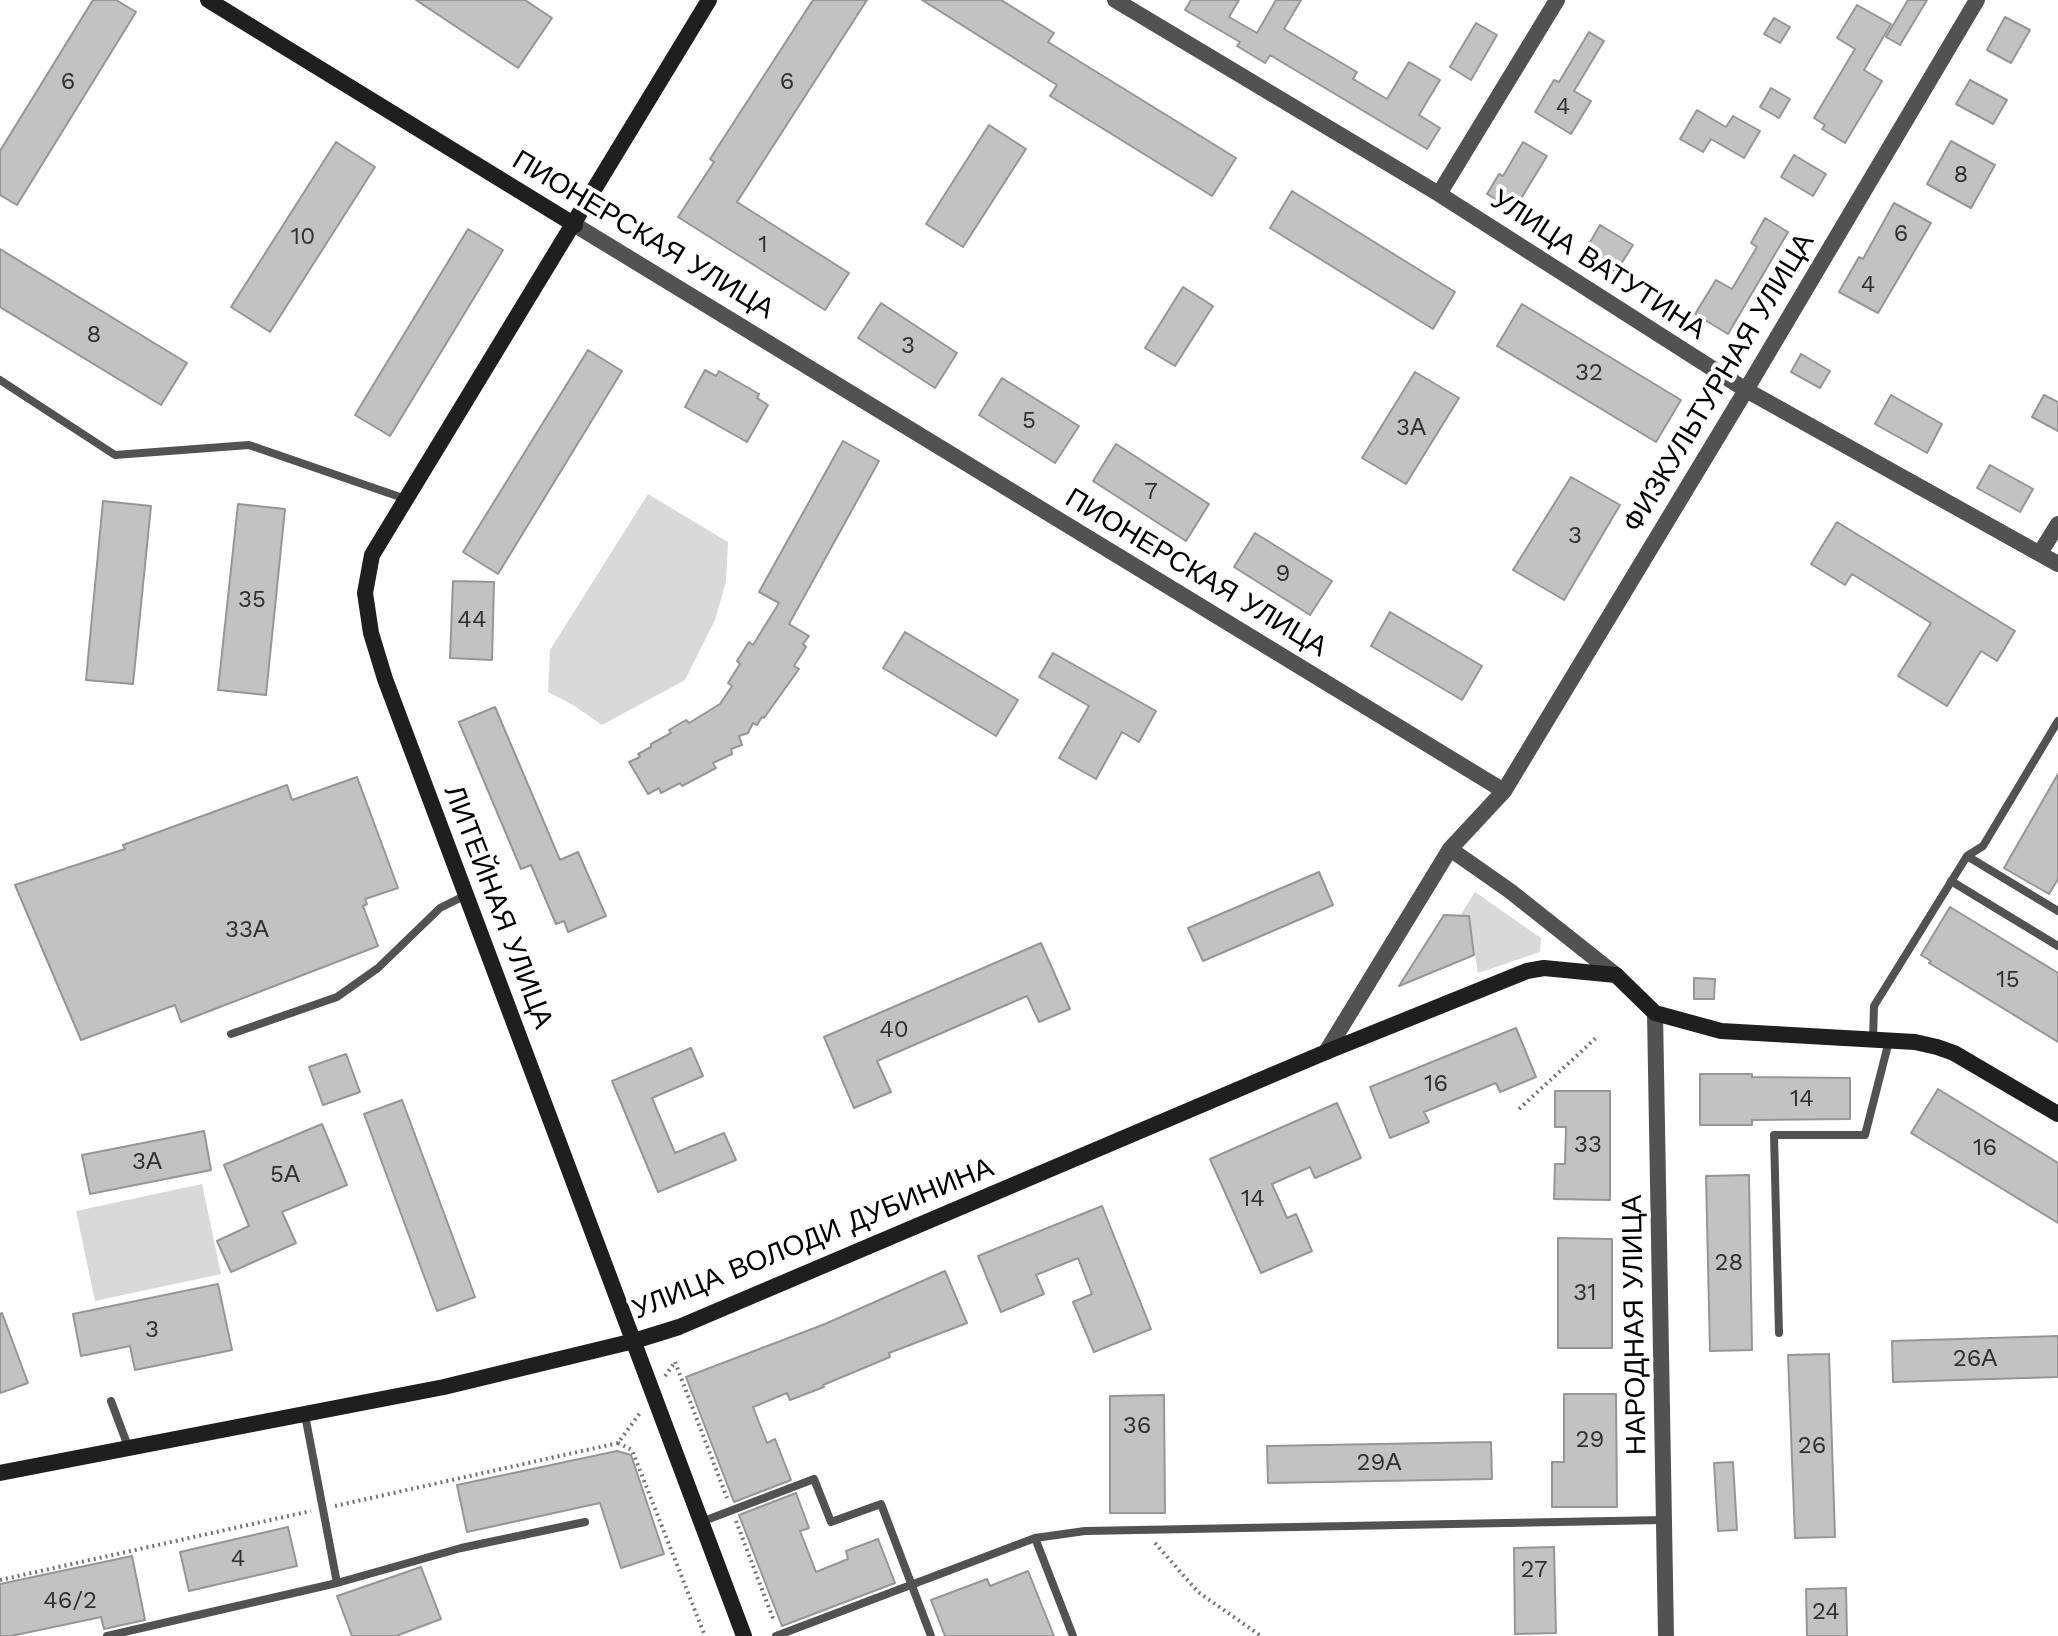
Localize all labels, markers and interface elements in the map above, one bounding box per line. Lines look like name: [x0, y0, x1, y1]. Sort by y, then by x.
house number: 6: [61, 68, 75, 96]
house number: 6: [780, 68, 794, 96]
house number: 4: [1556, 93, 1570, 121]
street label: ПИОНЕРСКАЯ УЛИЦА: [506, 144, 780, 326]
house number: 8: [1954, 161, 1968, 189]
street label: УЛИЦА ВАТУТИНА: [1484, 183, 1712, 347]
house number: 6: [1894, 220, 1908, 248]
house number: 10: [291, 223, 315, 251]
street label: ФИЗКУЛЬТУРНАЯ УЛИЦА: [1616, 227, 1822, 539]
house number: 1: [758, 231, 768, 259]
house number: 4: [1861, 271, 1875, 299]
house number: 8: [87, 321, 101, 349]
house number: 3: [901, 332, 915, 360]
house number: 32: [1575, 359, 1603, 387]
house number: 5: [1022, 407, 1036, 435]
house number: 3А: [1396, 414, 1426, 442]
house number: 7: [1144, 478, 1158, 506]
street label: ПИОНЕРСКАЯ УЛИЦА: [1059, 482, 1333, 664]
house number: 3: [1568, 522, 1582, 550]
house number: 9: [1276, 560, 1290, 588]
house number: 35: [238, 586, 266, 614]
house number: 44: [457, 606, 487, 634]
street label: ЛИТЕЙНАЯ УЛИЦА: [436, 781, 560, 1033]
house number: 33А: [225, 916, 269, 944]
house number: 15: [1996, 966, 2020, 994]
house number: 40: [879, 1016, 909, 1044]
house number: 16: [1424, 1070, 1448, 1098]
house number: 14: [1790, 1085, 1814, 1113]
house number: 33: [1574, 1131, 1602, 1159]
house number: 16: [1973, 1134, 1997, 1162]
house number: 3А: [132, 1148, 162, 1176]
street label: УЛИЦА ВОЛОДИ ДУБИНИНА: [628, 1151, 998, 1327]
house number: 5А: [270, 1161, 300, 1189]
house number: 14: [1241, 1185, 1265, 1213]
street label: НАРОДНАЯ УЛИЦА: [1616, 1194, 1654, 1456]
house number: 28: [1715, 1249, 1743, 1277]
house number: 31: [1573, 1279, 1597, 1307]
house number: 3: [145, 1316, 159, 1344]
house number: 26А: [1953, 1345, 1997, 1373]
house number: 36: [1123, 1412, 1151, 1440]
house number: 29: [1576, 1426, 1604, 1454]
house number: 26: [1798, 1432, 1826, 1460]
house number: 29А: [1357, 1449, 1401, 1477]
house number: 4: [231, 1545, 245, 1573]
house number: 27: [1521, 1556, 1547, 1584]
house number: 46/2: [43, 1587, 97, 1615]
house number: 24: [1812, 1598, 1840, 1626]

